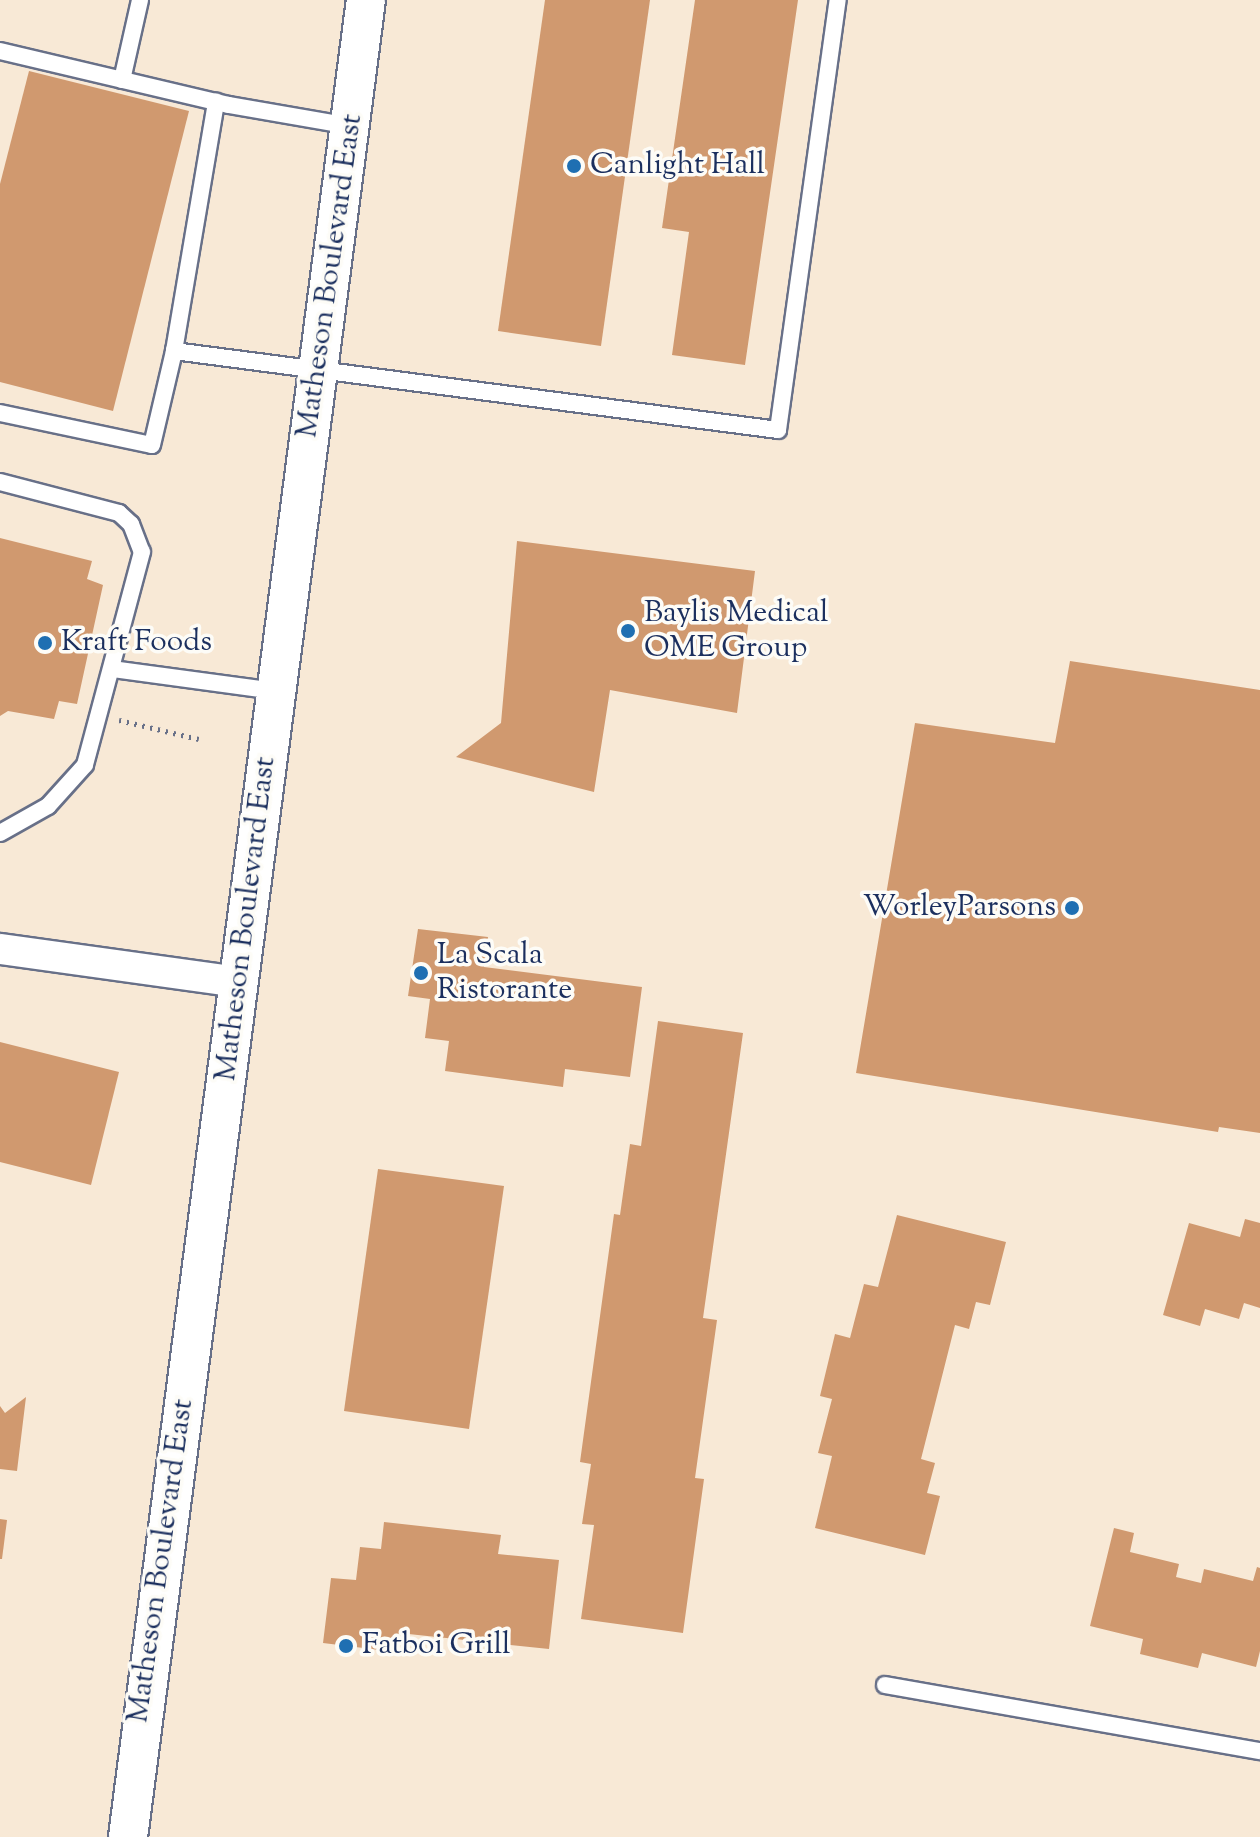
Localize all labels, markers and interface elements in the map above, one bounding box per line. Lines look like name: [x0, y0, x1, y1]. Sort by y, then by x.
street label: Matheson Boulevard East: [290, 112, 372, 440]
place label: Canlight Hall: [590, 148, 765, 184]
marker: Canlight Hall: [565, 157, 583, 175]
place label: Baylis Medical OME Group: [644, 596, 828, 666]
marker: Baylis Medical OME Group: [619, 622, 637, 640]
place label: Kraft Foods: [61, 625, 212, 661]
marker: Kraft Foods: [36, 634, 54, 652]
street label: Matheson Boulevard East: [209, 755, 285, 1083]
place label: WorleyParsons: [863, 890, 1056, 926]
marker: WorleyParsons: [1063, 899, 1081, 917]
place label: La Scala Ristorante: [437, 938, 572, 1008]
marker: La Scala Ristorante: [412, 964, 430, 982]
street label: Matheson Boulevard East: [121, 1397, 203, 1725]
place label: Fatboi Grill: [362, 1628, 510, 1664]
marker: Fatboi Grill: [337, 1637, 355, 1655]

